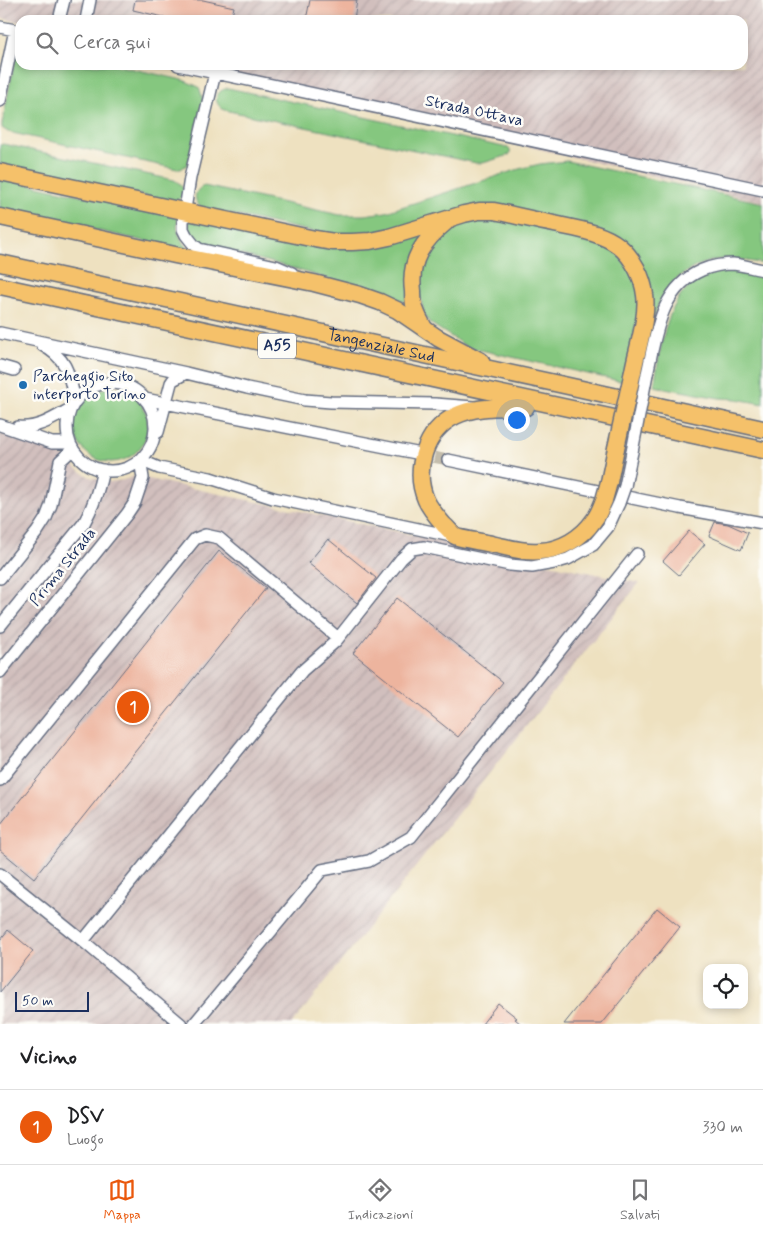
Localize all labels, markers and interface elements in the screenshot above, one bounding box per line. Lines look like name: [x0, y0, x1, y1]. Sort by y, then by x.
search box: [15, 15, 748, 70]
icon: search: [33, 29, 61, 57]
text: Cerca qui: [73, 30, 151, 55]
street label: Strada Ottava: [423, 90, 525, 132]
street label: Tangenziale Sud: [325, 324, 437, 367]
road number: A55: [258, 334, 296, 358]
place label: Parcheggio Sito interporto Torino: [33, 366, 146, 405]
marker: Parcheggio Sito interporto Torino: [17, 379, 29, 391]
your location: [504, 407, 530, 433]
street label: Prima Strada: [25, 523, 101, 611]
pin: 1: [117, 688, 149, 726]
map controls: [703, 964, 748, 1009]
button: locate: [703, 964, 748, 1009]
scale bar: [15, 989, 89, 1012]
text: 50 m: [22, 992, 53, 1010]
text: Vicino: [20, 1043, 77, 1071]
text: DSV: [67, 1104, 104, 1129]
text: 1: [32, 1117, 40, 1138]
text: 330 m: [702, 1117, 743, 1138]
text: Luogo: [67, 1129, 104, 1150]
tab: Mappa: [103, 1176, 141, 1224]
tab: Indicazioni: [348, 1176, 413, 1224]
tab: Salvati: [620, 1176, 660, 1224]

